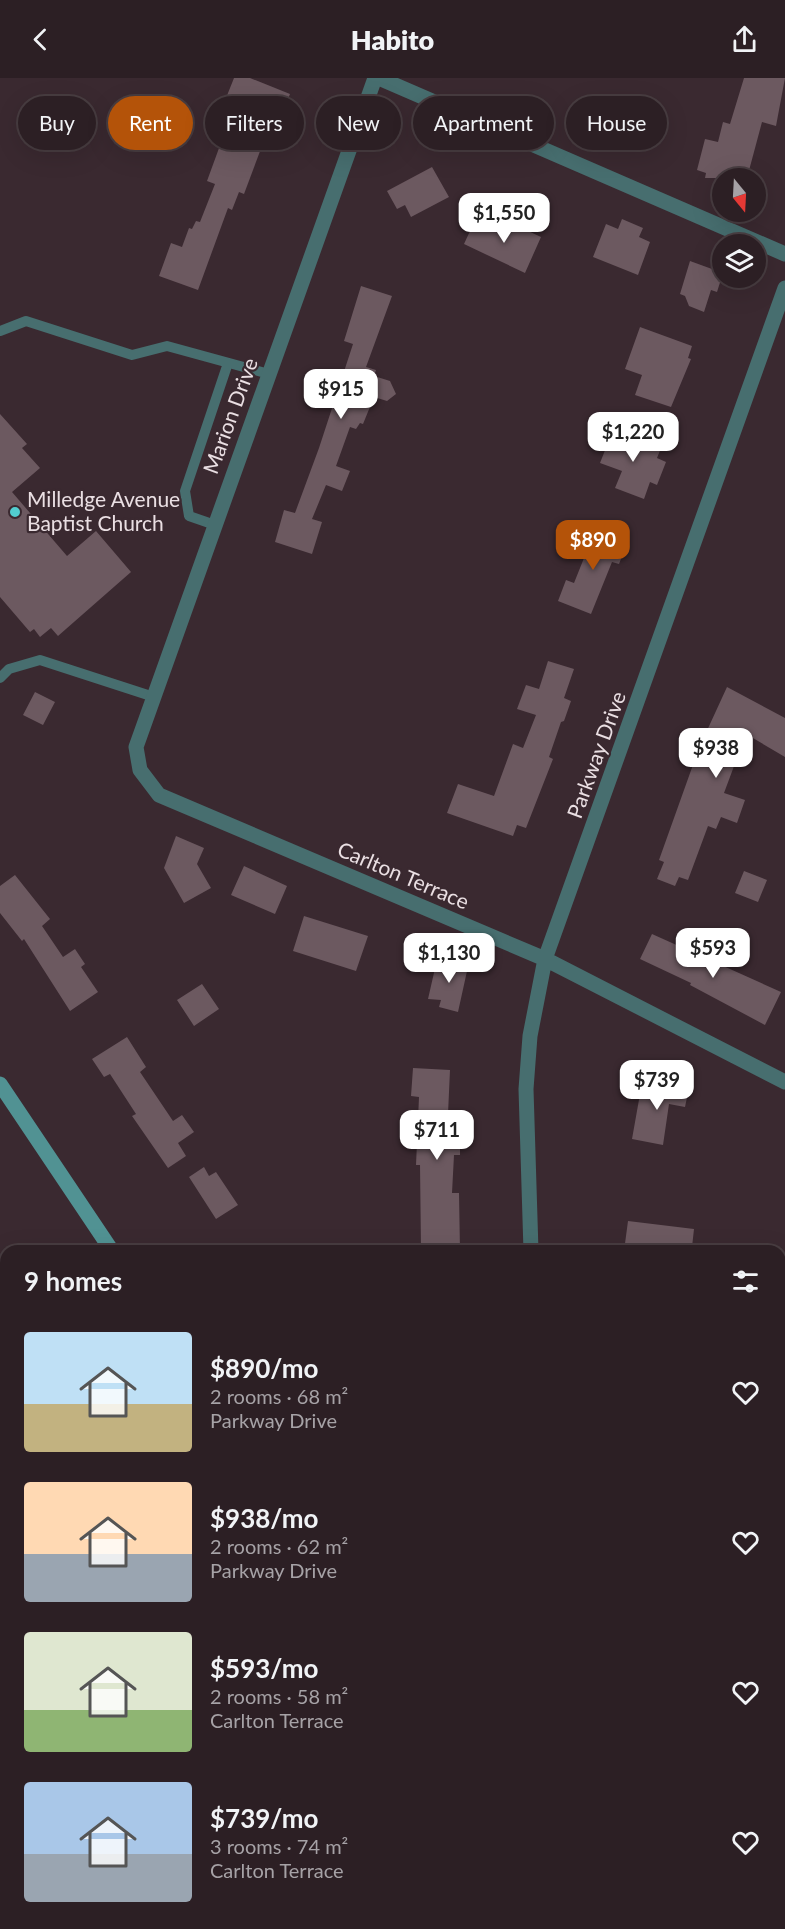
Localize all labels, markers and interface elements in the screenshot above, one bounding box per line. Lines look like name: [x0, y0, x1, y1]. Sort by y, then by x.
icon: back: [24, 23, 57, 56]
text: Habito: [351, 23, 434, 56]
icon: share: [728, 23, 761, 56]
chip: Buy: [18, 96, 96, 150]
chip: Rent: [108, 96, 193, 150]
chip: Filters: [205, 96, 304, 150]
chip: New: [316, 96, 401, 150]
chip: Apartment: [413, 96, 554, 150]
chip: House: [566, 96, 667, 150]
north arrow: [712, 168, 766, 222]
map controls: [712, 168, 766, 288]
pin: $1,550: [455, 193, 553, 244]
text: $1,550: [473, 200, 535, 224]
button: layers: [712, 234, 766, 288]
street label: Marion Drive: [197, 354, 262, 477]
pin: $915: [305, 369, 377, 420]
text: $915: [318, 376, 364, 400]
pin: $1,220: [584, 412, 682, 463]
text: $1,220: [602, 419, 664, 443]
place label: Milledge Avenue Baptist Church: [27, 486, 180, 535]
marker: Milledge Avenue Baptist Church: [8, 505, 22, 519]
pin: $890: [557, 520, 629, 571]
text: $890: [570, 527, 616, 551]
street label: Parkway Drive: [561, 688, 630, 821]
pin: $938: [680, 728, 752, 779]
text: $938: [693, 735, 739, 759]
street label: Carlton Terrace: [334, 836, 473, 914]
pin: $593: [677, 928, 749, 979]
pin: $1,130: [400, 933, 498, 984]
text: $593: [690, 935, 736, 959]
text: $1,130: [418, 940, 480, 964]
pin: $739: [621, 1060, 693, 1111]
text: $739: [634, 1067, 680, 1091]
pin: $711: [401, 1110, 473, 1161]
text: $711: [414, 1117, 460, 1141]
text: 9 homes: [24, 1265, 122, 1297]
icon: filters: [729, 1265, 762, 1298]
text: $890/mo: [210, 1352, 318, 1384]
icon: home: [72, 1356, 144, 1428]
icon: heart: [729, 1376, 762, 1409]
text: 2 rooms · 68 m²: [210, 1384, 348, 1408]
text: Parkway Drive: [210, 1408, 337, 1432]
text: $938/mo: [210, 1502, 318, 1534]
icon: home: [72, 1506, 144, 1578]
icon: heart: [729, 1526, 762, 1559]
text: 2 rooms · 62 m²: [210, 1534, 348, 1558]
text: Parkway Drive: [210, 1558, 337, 1582]
text: $593/mo: [210, 1652, 318, 1684]
icon: home: [72, 1656, 144, 1728]
icon: heart: [729, 1676, 762, 1709]
text: 2 rooms · 58 m²: [210, 1684, 348, 1708]
text: Carlton Terrace: [210, 1708, 344, 1732]
text: $739/mo: [210, 1802, 318, 1834]
icon: home: [72, 1806, 144, 1878]
icon: heart: [729, 1826, 762, 1859]
text: 3 rooms · 74 m²: [210, 1834, 348, 1858]
text: Carlton Terrace: [210, 1858, 344, 1882]

